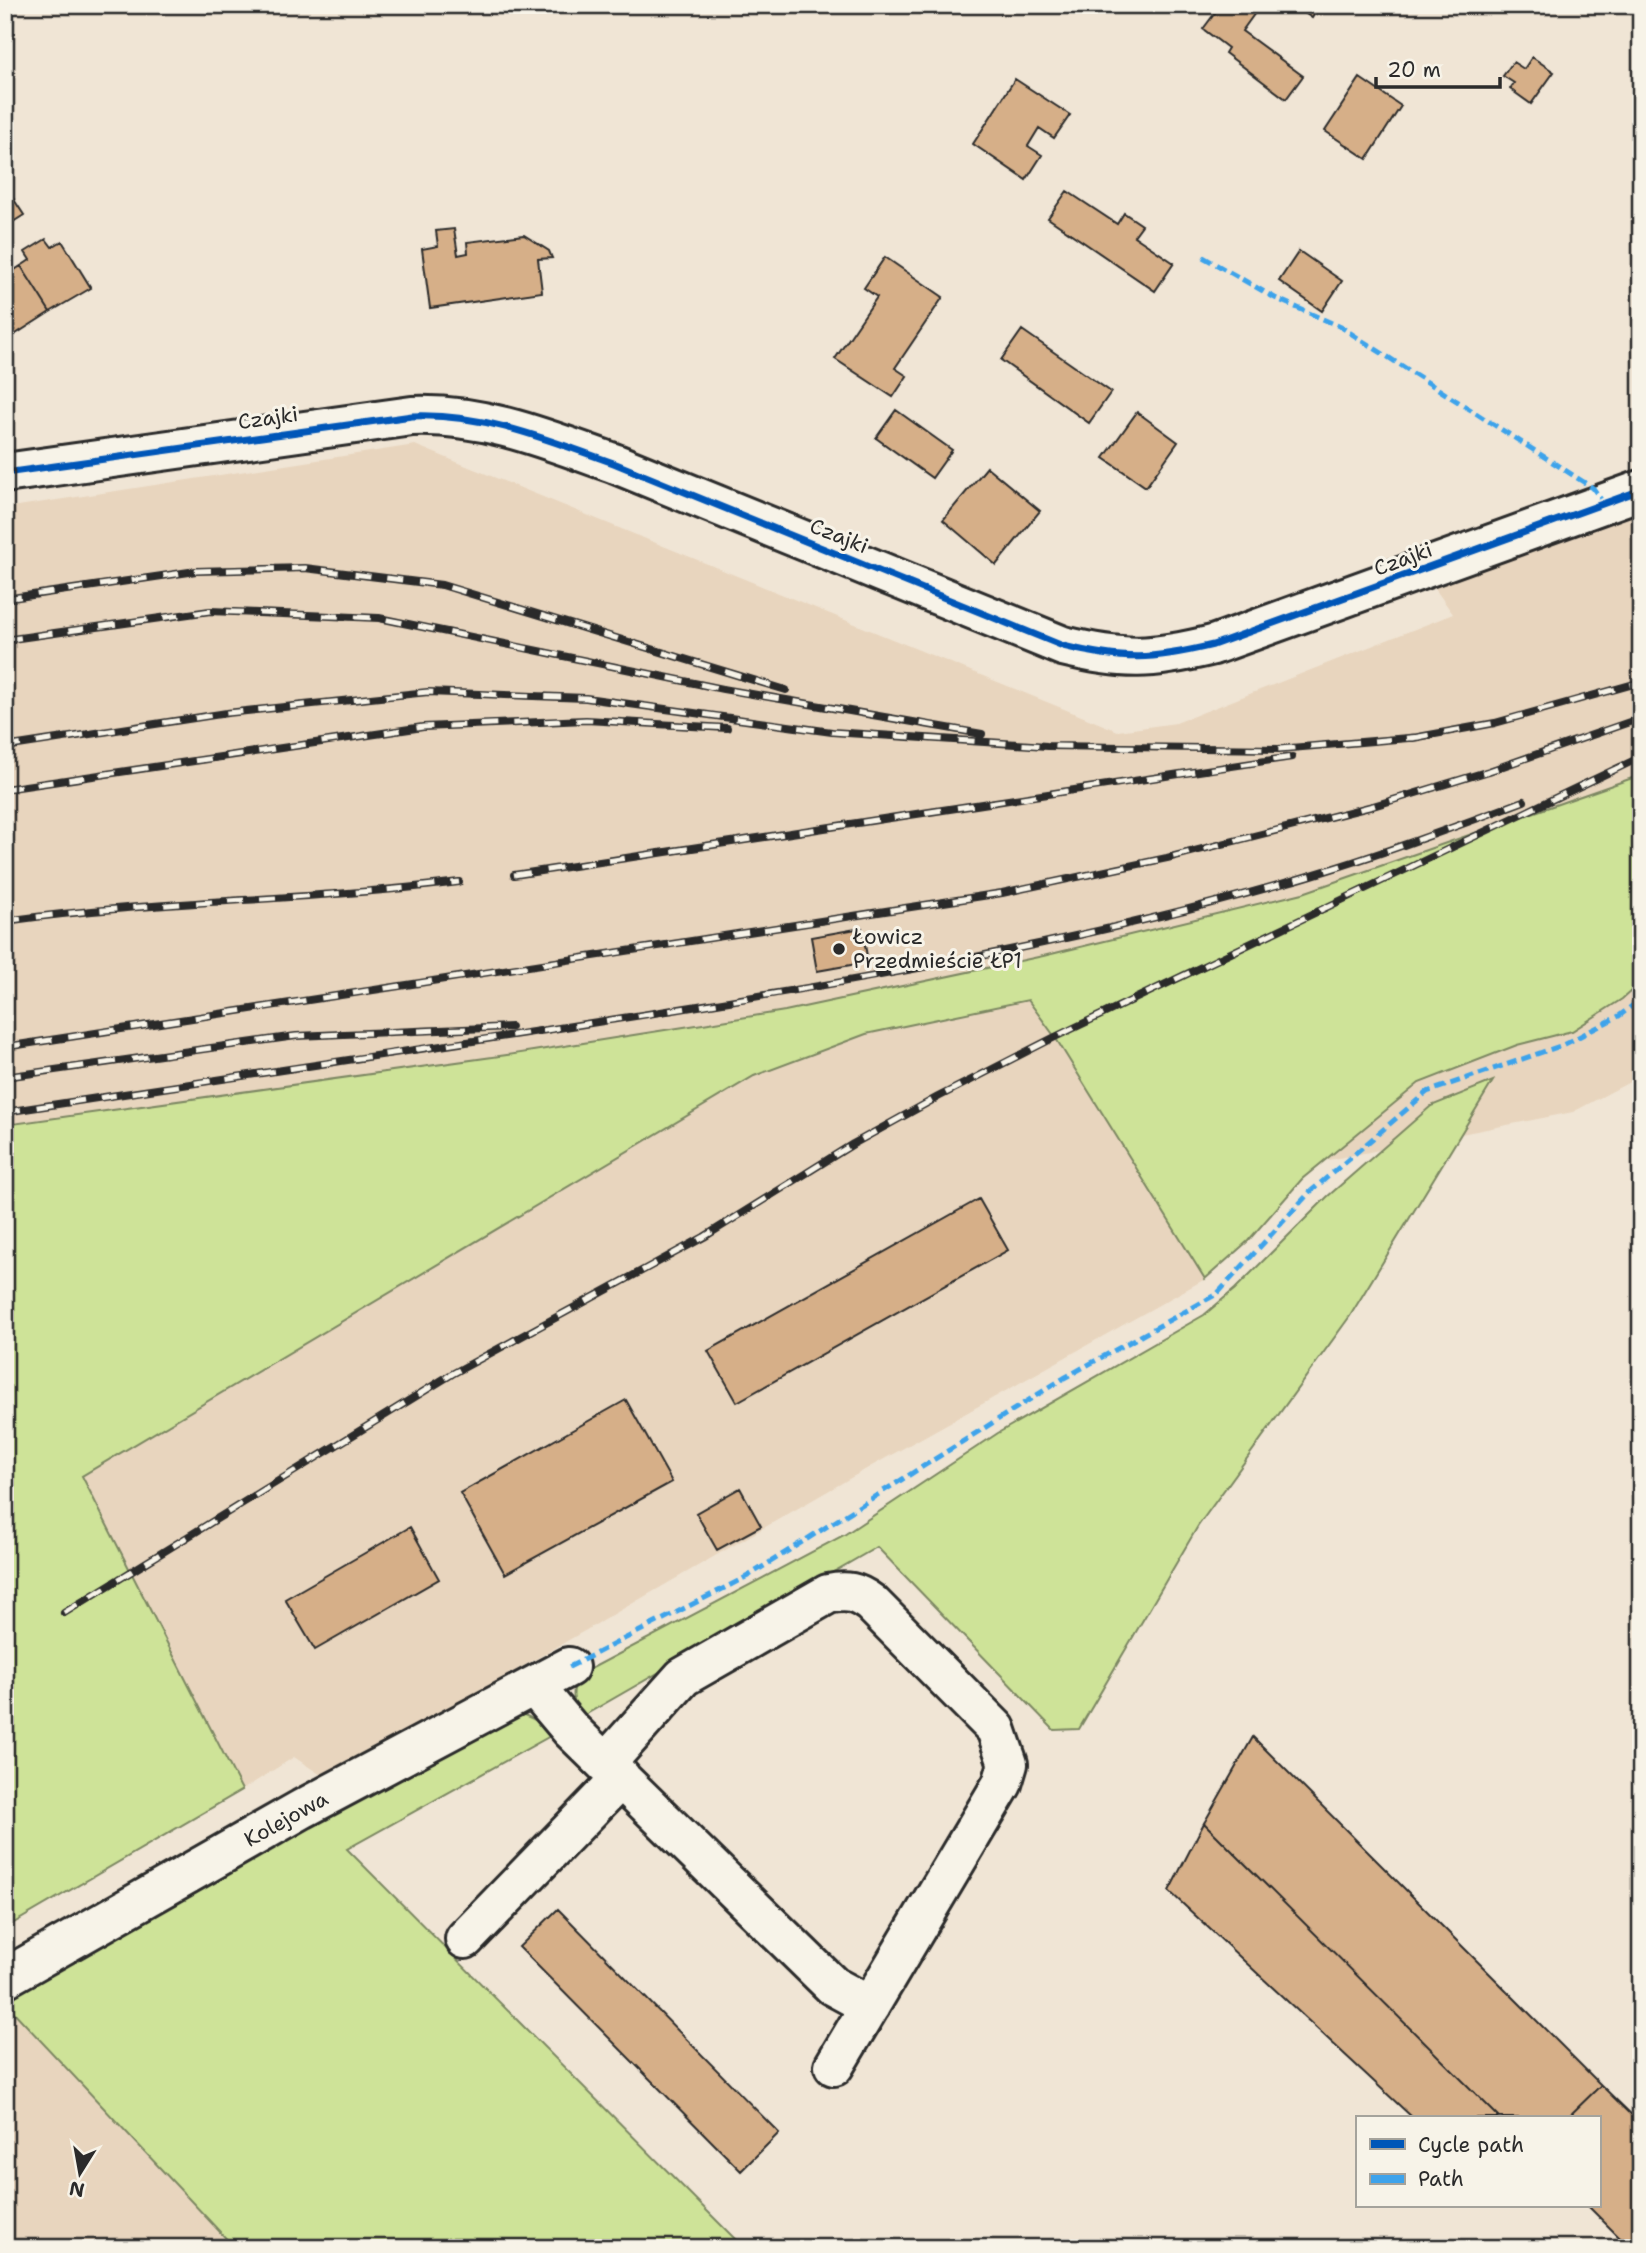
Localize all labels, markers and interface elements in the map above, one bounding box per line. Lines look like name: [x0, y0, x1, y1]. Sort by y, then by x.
scale bar: [1376, 46, 1501, 90]
text: 20 m: [1387, 56, 1441, 84]
street label: Czajki: [236, 400, 300, 436]
street label: Czajki: [806, 512, 872, 560]
street label: Czajki: [1370, 535, 1436, 583]
place label: Łowicz Przedmieście ŁP1: [852, 923, 1022, 975]
marker: Łowicz Przedmieście ŁP1: [831, 941, 847, 957]
street label: Kolejowa: [239, 1784, 333, 1854]
legend: [1356, 2116, 1600, 2208]
text: Cycle path: [1418, 2131, 1524, 2159]
north arrow: [46, 2138, 116, 2208]
text: Path: [1418, 2165, 1464, 2193]
text: N: [67, 2175, 87, 2203]

